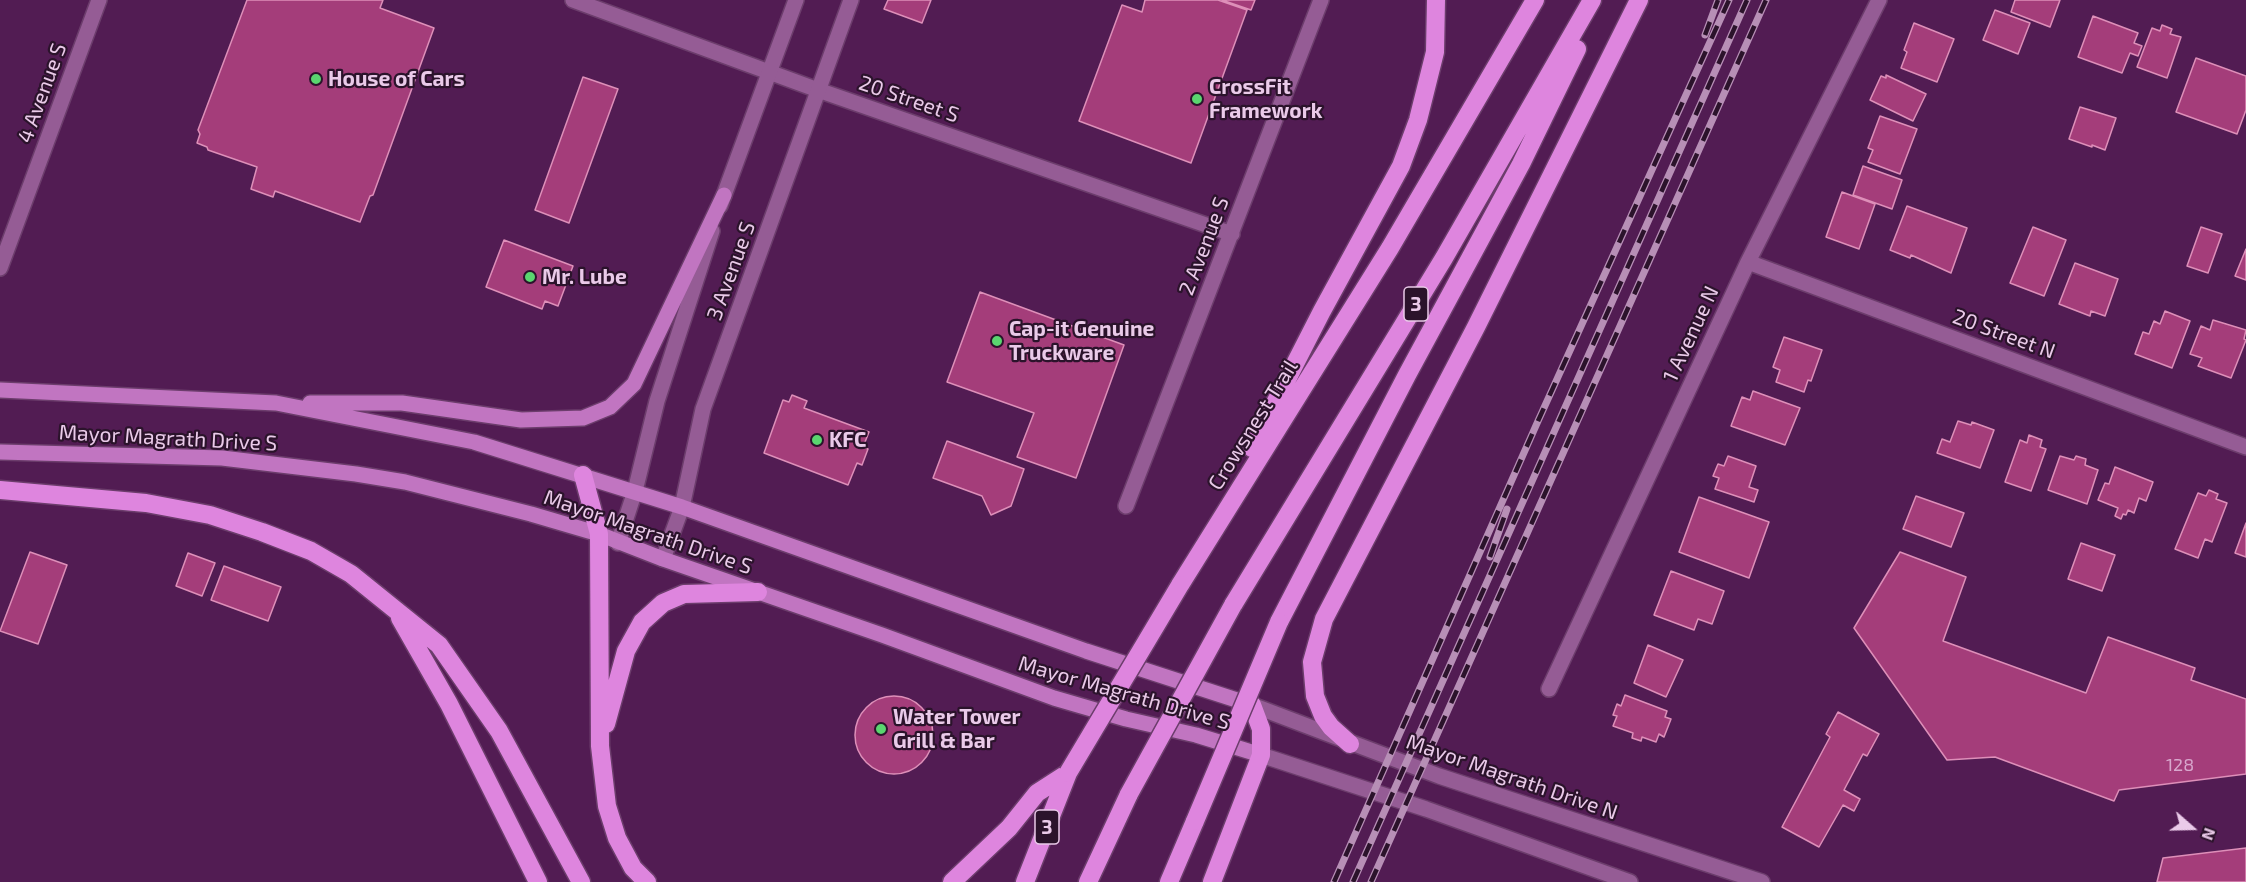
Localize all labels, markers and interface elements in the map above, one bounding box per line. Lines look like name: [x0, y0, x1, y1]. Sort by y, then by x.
street label: 4 Avenue S: [12, 40, 72, 146]
place label: House of Cars: [328, 66, 465, 92]
street label: 20 Street S: [856, 70, 962, 128]
marker: House of Cars: [309, 72, 323, 86]
place label: CrossFit Framework: [1209, 74, 1322, 124]
marker: CrossFit Framework: [1190, 92, 1204, 106]
street label: 2 Avenue S: [1174, 193, 1234, 299]
street label: 3 Avenue S: [702, 218, 760, 324]
place label: Mr. Lube: [542, 264, 627, 290]
marker: Mr. Lube: [523, 270, 537, 284]
street label: 1 Avenue N: [1658, 282, 1724, 386]
road number: 3: [1404, 287, 1428, 321]
street label: 20 Street N: [1949, 304, 2059, 364]
place label: Cap-it Genuine Truckware: [1009, 316, 1154, 366]
marker: Cap-it Genuine Truckware: [990, 334, 1004, 348]
street label: Crowsnest Trail: [1203, 355, 1303, 495]
street label: Mayor Magrath Drive S: [58, 420, 278, 456]
place label: KFC: [829, 427, 866, 453]
marker: KFC: [810, 433, 824, 447]
street label: Mayor Magrath Drive S: [540, 484, 756, 580]
street label: Mayor Magrath Drive S: [1015, 651, 1233, 735]
place label: Water Tower Grill & Bar: [893, 704, 1021, 754]
marker: Water Tower Grill & Bar: [874, 722, 888, 736]
street label: Mayor Magrath Drive N: [1403, 729, 1621, 825]
house number: 128: [2166, 754, 2194, 776]
north arrow: [2162, 798, 2222, 858]
road number: 3: [1035, 810, 1059, 844]
text: N: [2198, 826, 2220, 843]

